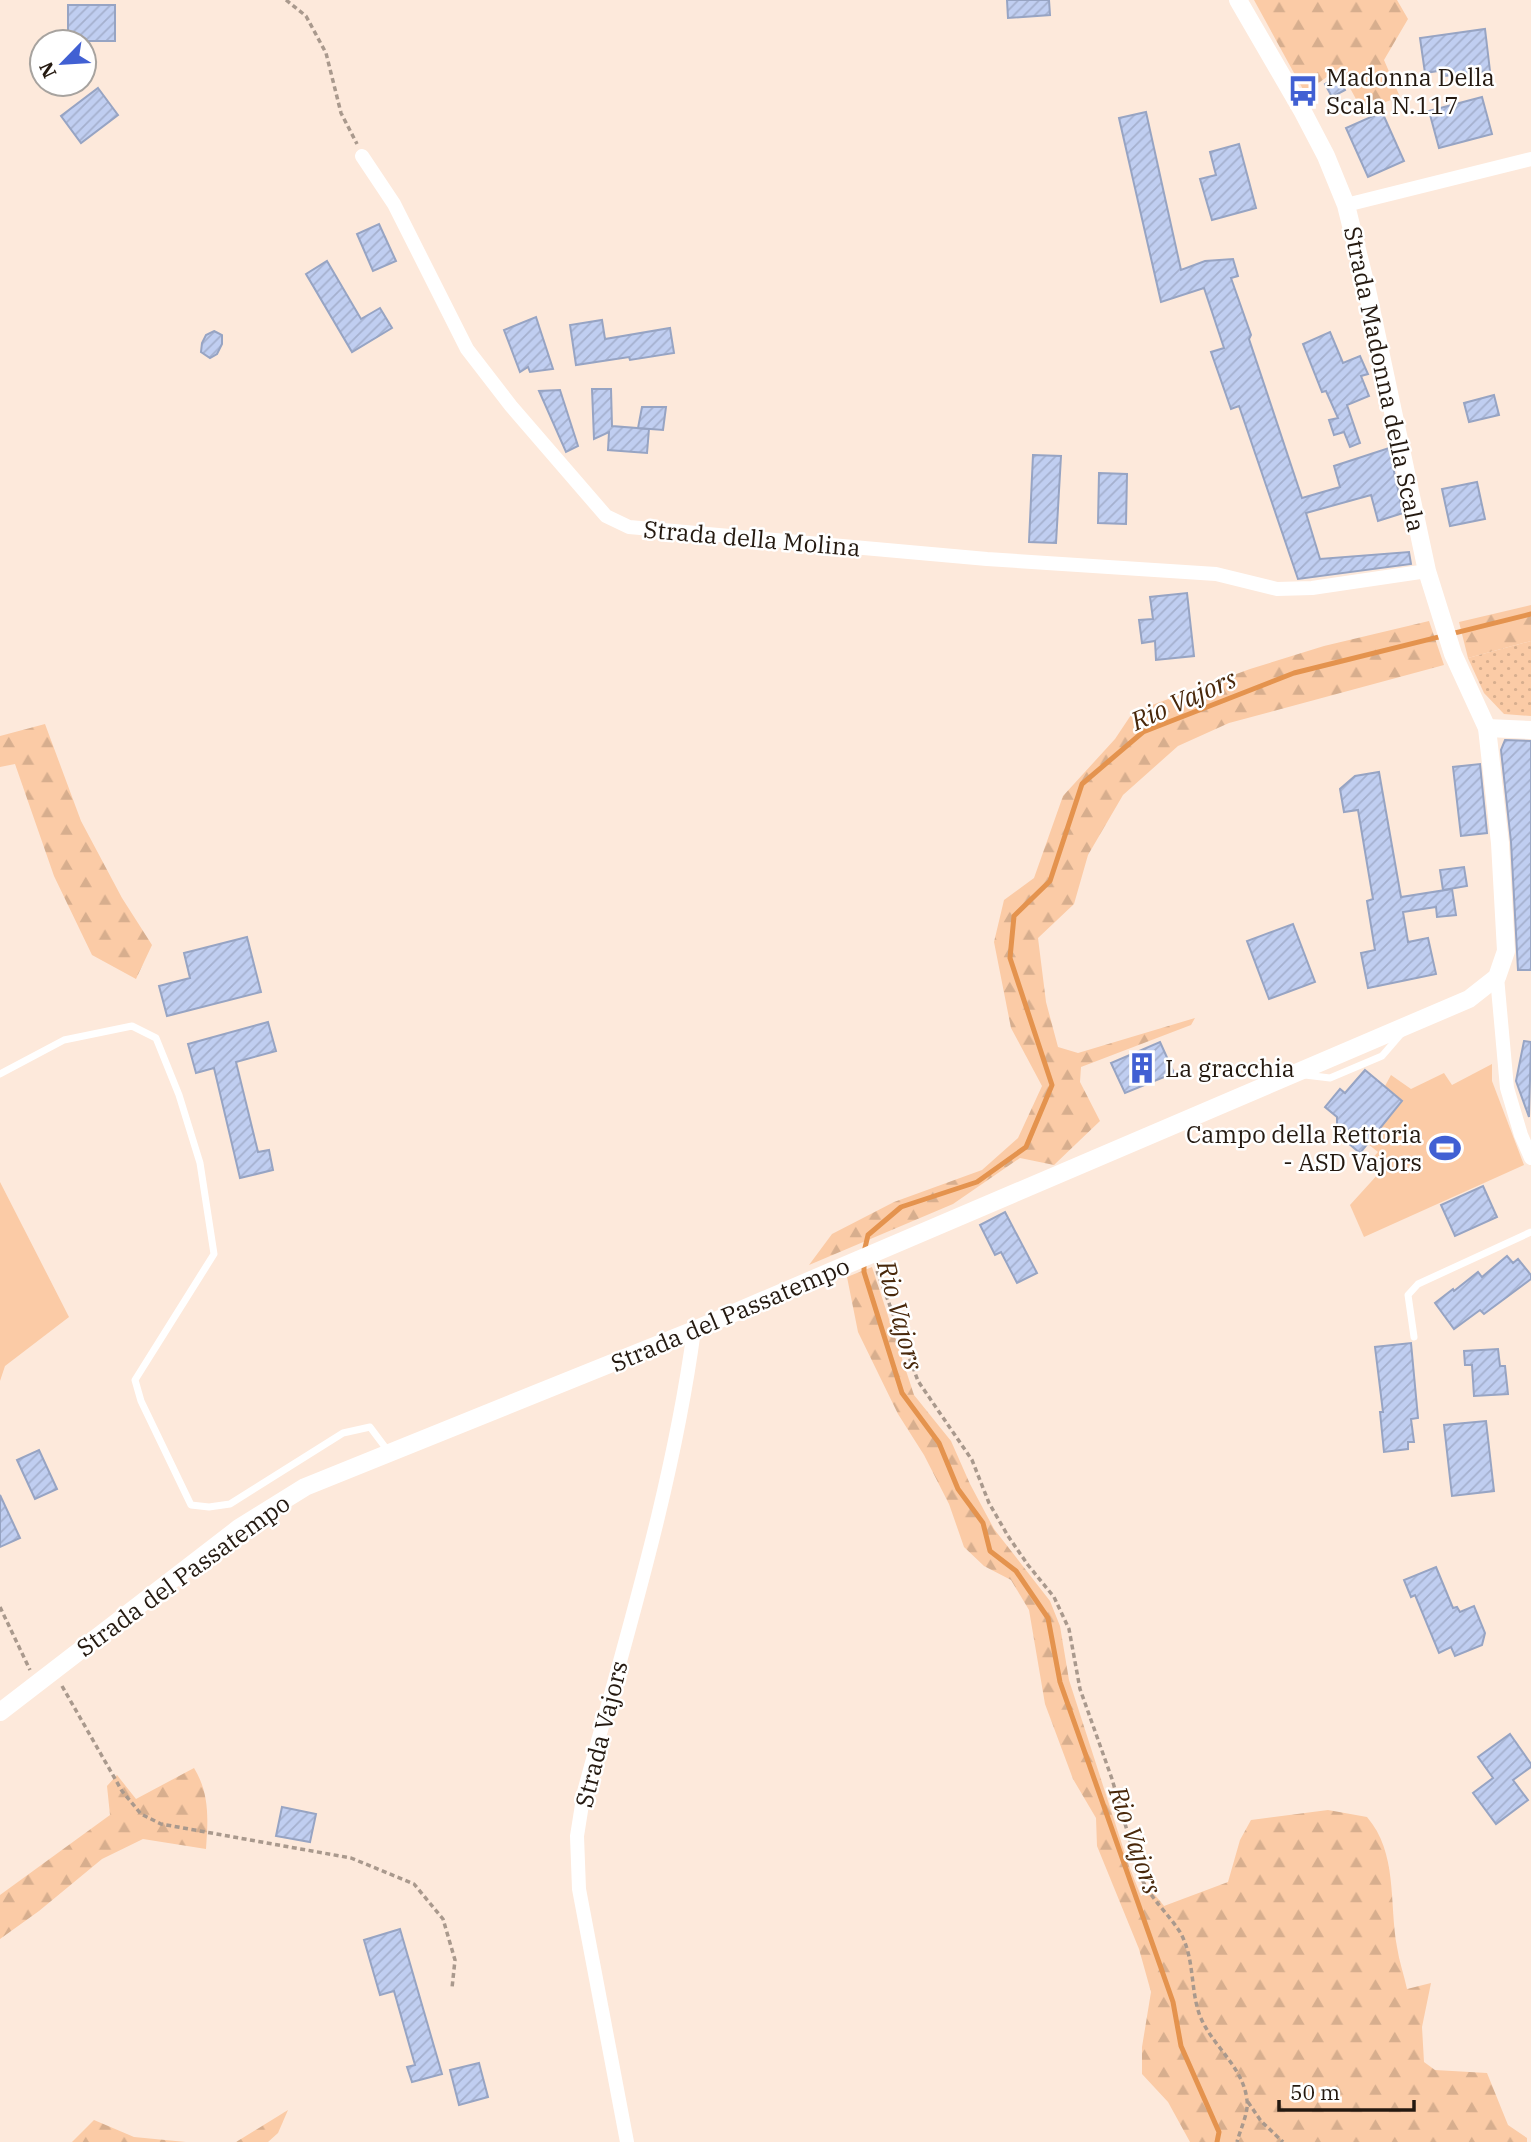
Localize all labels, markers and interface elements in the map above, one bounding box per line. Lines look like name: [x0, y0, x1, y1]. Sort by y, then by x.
north arrow: [28, 28, 98, 98]
text: N: [34, 58, 62, 82]
place label: Madonna Della Scala N.117: [1326, 61, 1495, 121]
bus stop icon: Madonna Della Scala N.117: [1286, 74, 1320, 108]
street label: Strada Madonna della Scala: [1337, 223, 1433, 535]
street label: Strada della Molina: [642, 513, 862, 563]
water label: Rio Vajors: [1124, 661, 1241, 738]
building icon: La gracchia: [1125, 1051, 1159, 1085]
place label: La gracchia: [1165, 1052, 1295, 1084]
place label: Campo della Rettoria - ASD Vajors: [1186, 1118, 1422, 1178]
sports icon: Campo della Rettoria - ASD Vajors: [1428, 1131, 1462, 1165]
street label: Strada del Passatempo: [606, 1249, 854, 1379]
water label: Rio Vajors: [870, 1256, 932, 1374]
street label: Strada del Passatempo: [70, 1487, 296, 1663]
street label: Strada Vajors: [567, 1657, 635, 1811]
water label: Rio Vajors: [1101, 1781, 1170, 1899]
scale bar: [1279, 2068, 1414, 2112]
text: 50 m: [1290, 2078, 1340, 2106]

